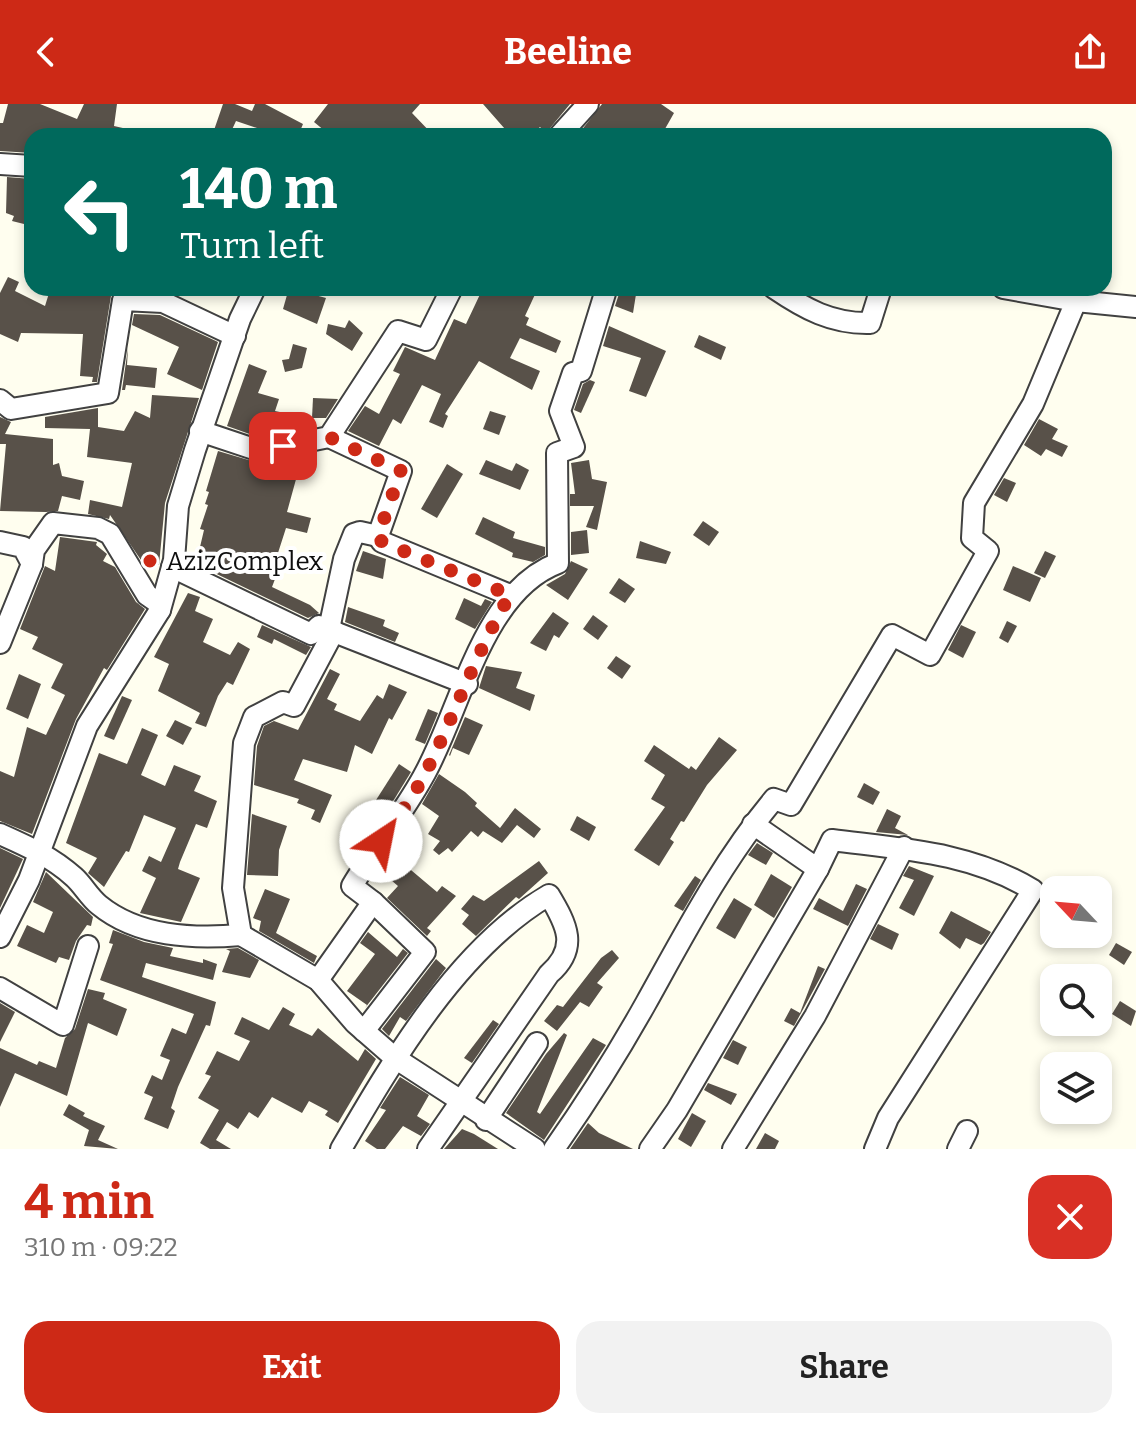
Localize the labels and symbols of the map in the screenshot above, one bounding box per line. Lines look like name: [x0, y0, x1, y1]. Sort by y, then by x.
pin: [249, 412, 317, 480]
place label: AzizComplex: [166, 546, 323, 577]
marker: AzizComplex: [141, 552, 159, 570]
position arrow: [339, 799, 423, 883]
north arrow: [1040, 876, 1112, 948]

